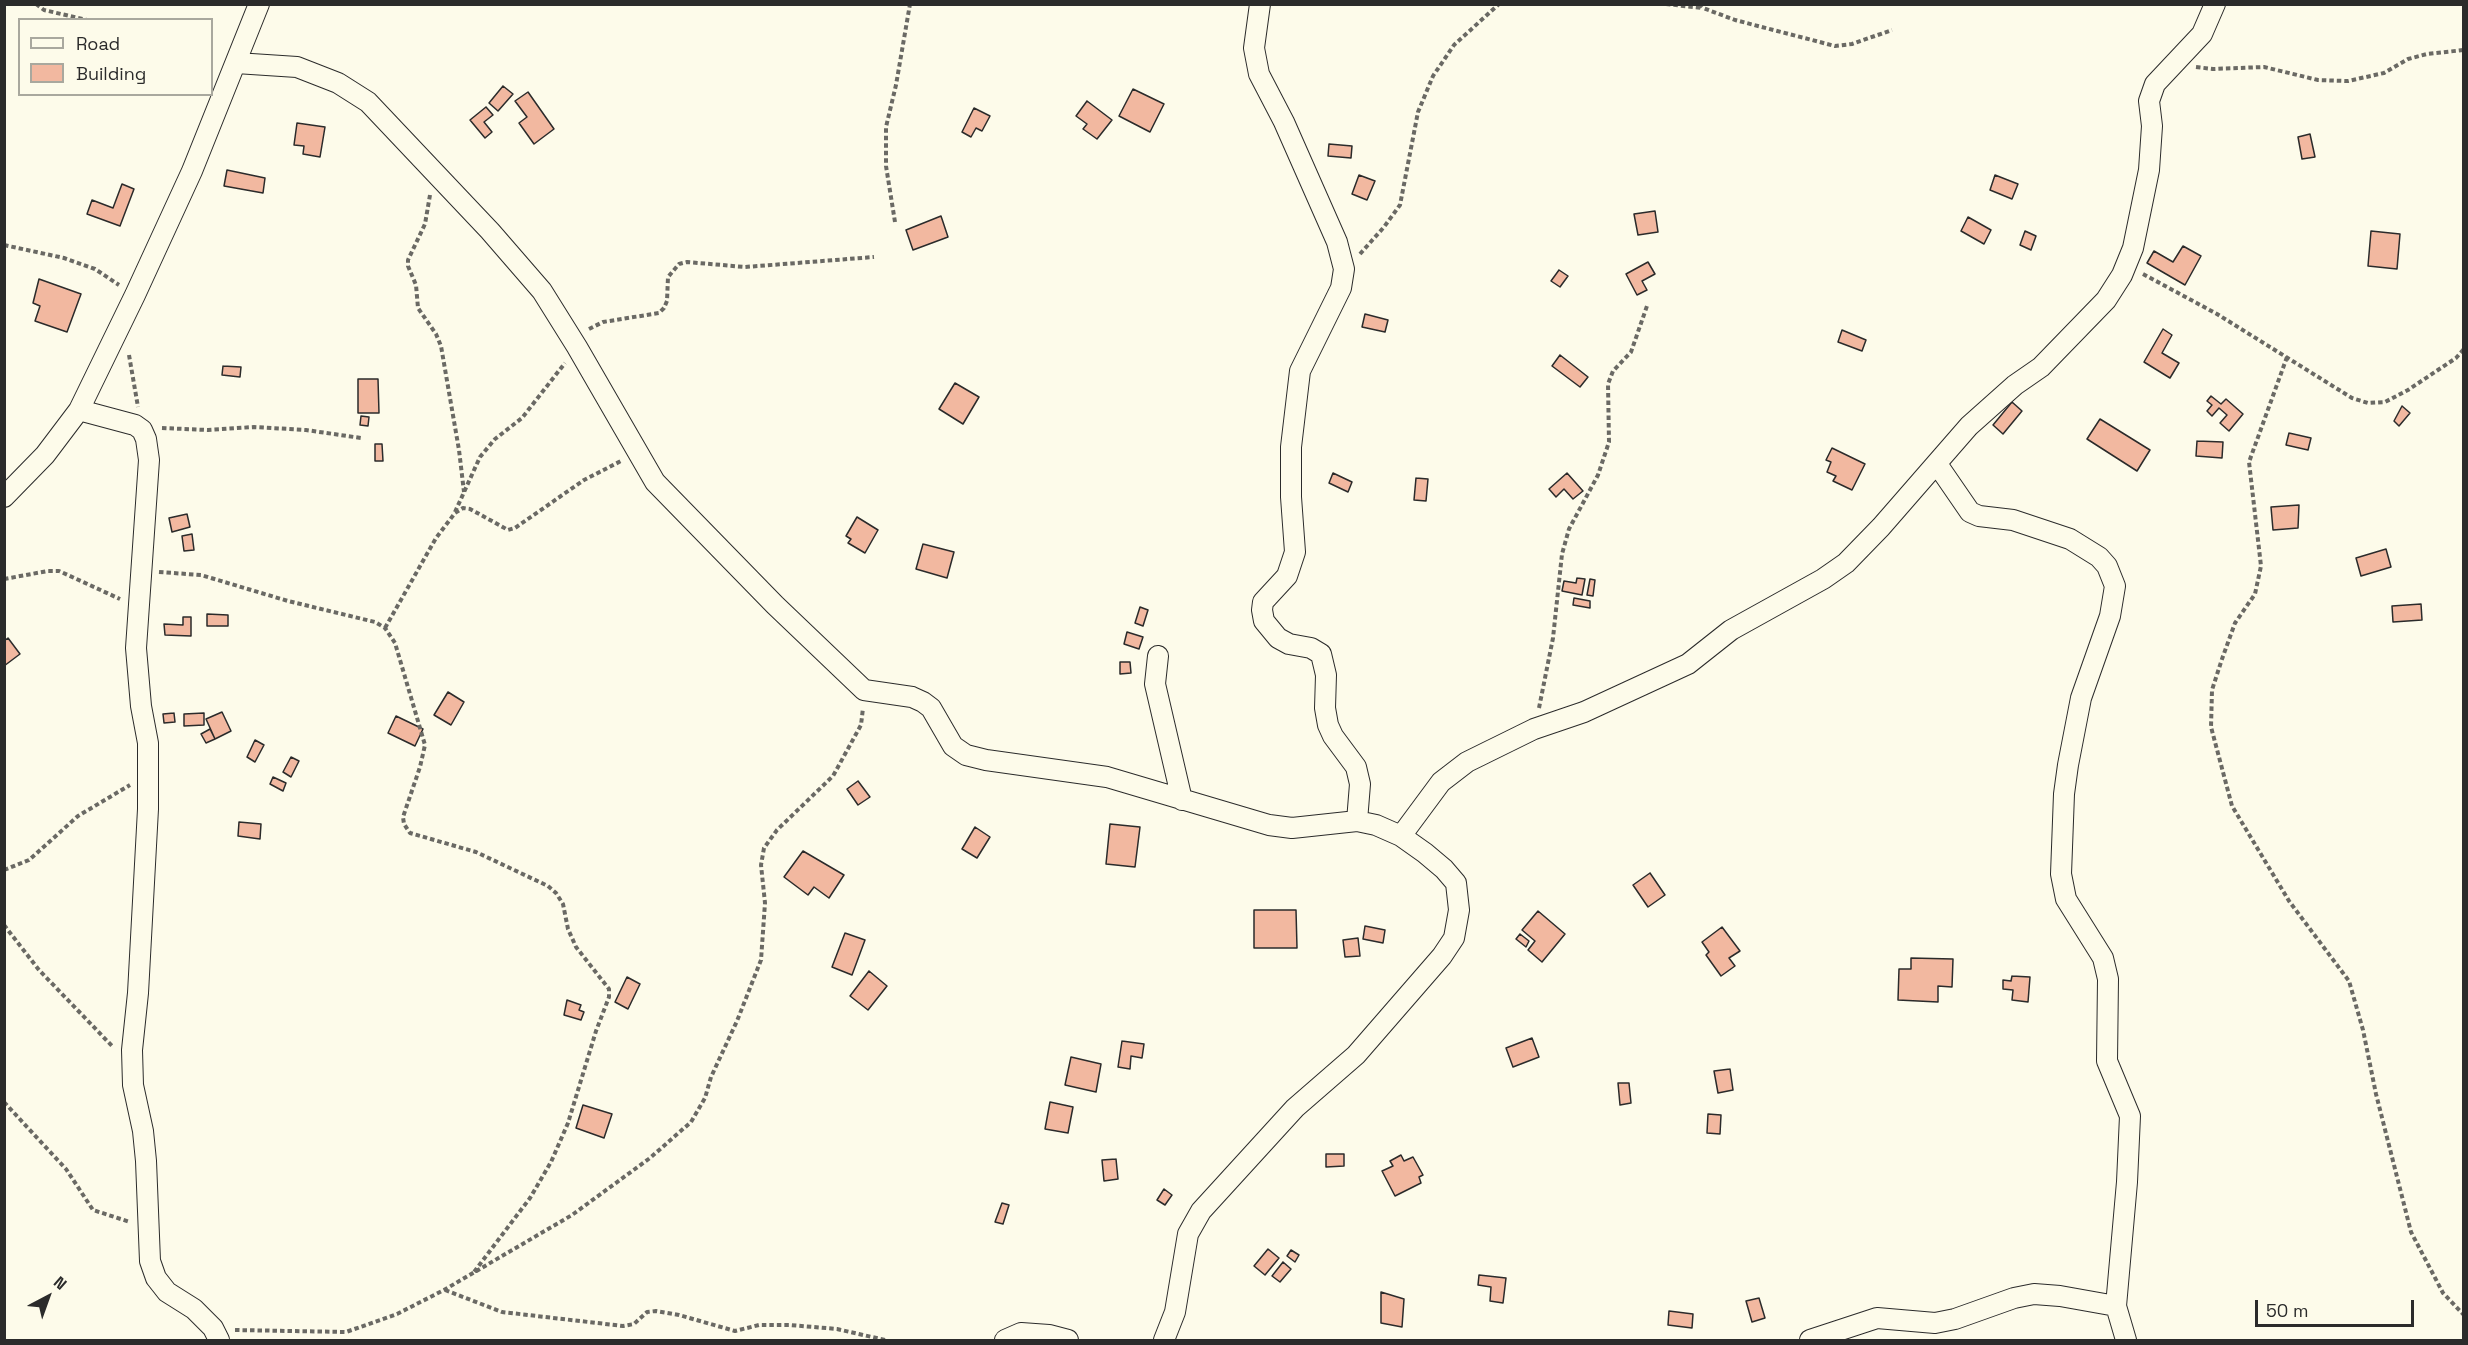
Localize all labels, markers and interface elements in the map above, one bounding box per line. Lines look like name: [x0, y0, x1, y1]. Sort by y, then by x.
legend: [18, 18, 213, 96]
text: Road: [76, 32, 120, 55]
text: Building: [76, 62, 146, 85]
north arrow: [18, 1267, 78, 1327]
text: N: [49, 1272, 71, 1294]
scale bar: [2258, 1288, 2417, 1326]
text: 50 m: [2266, 1299, 2308, 1322]

